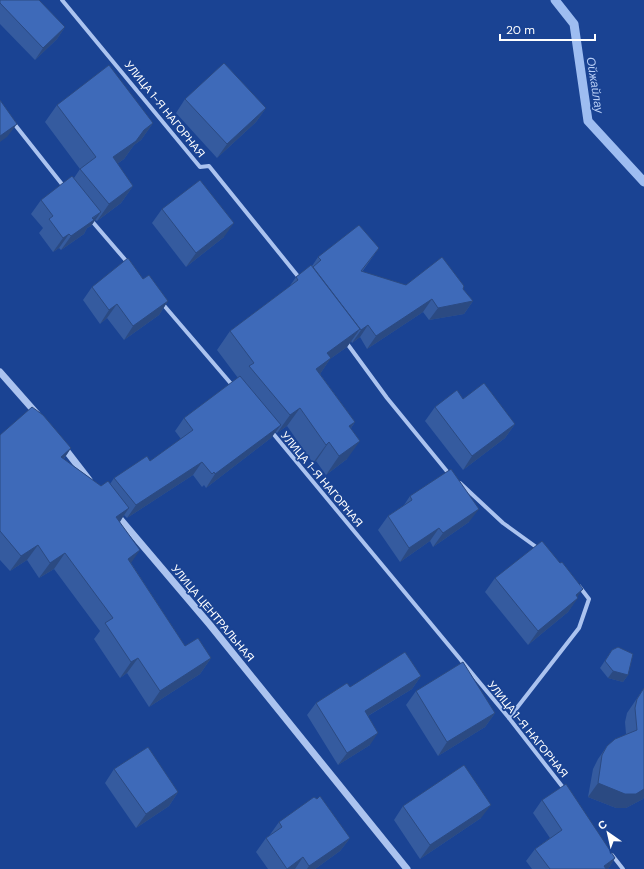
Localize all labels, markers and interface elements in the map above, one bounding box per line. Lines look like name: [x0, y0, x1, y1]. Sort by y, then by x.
scale bar: [500, 16, 595, 42]
text: 20 m: [506, 22, 535, 38]
water label: Ойжайлау: [583, 56, 607, 115]
street label: УЛИЦА 1-Я НАГОРНАЯ: [122, 58, 208, 160]
street label: УЛИЦА 1-Я НАГОРНАЯ: [278, 428, 366, 530]
street label: УЛИЦА ЦЕНТРАЛЬНАЯ: [168, 562, 258, 664]
street label: УЛИЦА 1-Я НАГОРНАЯ: [485, 678, 571, 780]
north arrow: [588, 813, 628, 853]
text: С: [595, 817, 610, 833]

